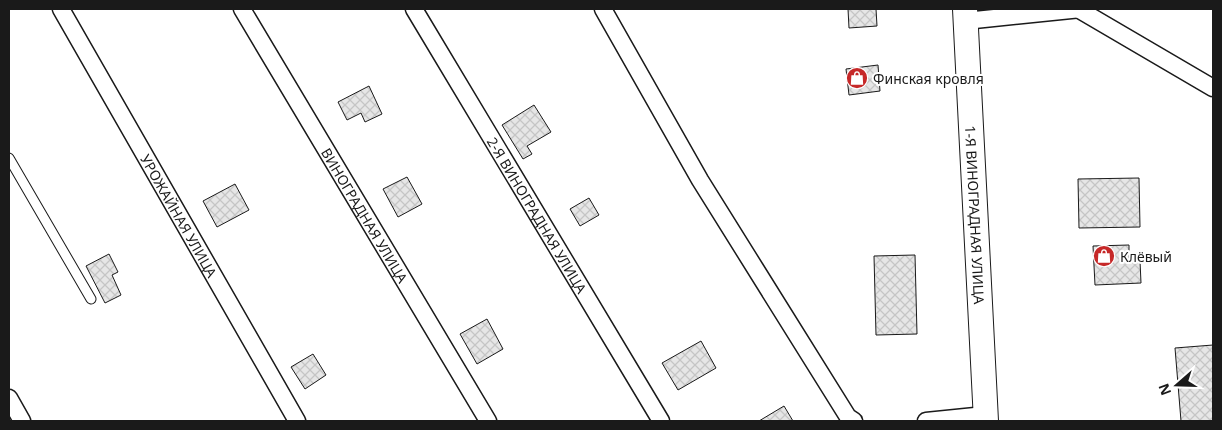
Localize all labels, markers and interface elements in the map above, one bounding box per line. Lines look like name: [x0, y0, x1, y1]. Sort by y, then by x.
shop icon: Финская кровля: [845, 66, 869, 90]
place label: Финская кровля: [873, 69, 984, 88]
street label: 1-Я ВИНОГРАДНАЯ УЛИЦА: [961, 125, 990, 305]
street label: 2-Я ВИНОГРАДНАЯ УЛИЦА: [483, 133, 592, 297]
street label: ВИНОГРАДНАЯ УЛИЦА: [317, 144, 413, 286]
street label: УРОЖАЙНАЯ УЛИЦА: [137, 151, 222, 280]
shop icon: Клёвый: [1092, 244, 1116, 268]
place label: Клёвый: [1120, 247, 1172, 266]
north arrow: [1152, 360, 1202, 410]
text: N: [1153, 381, 1175, 398]

